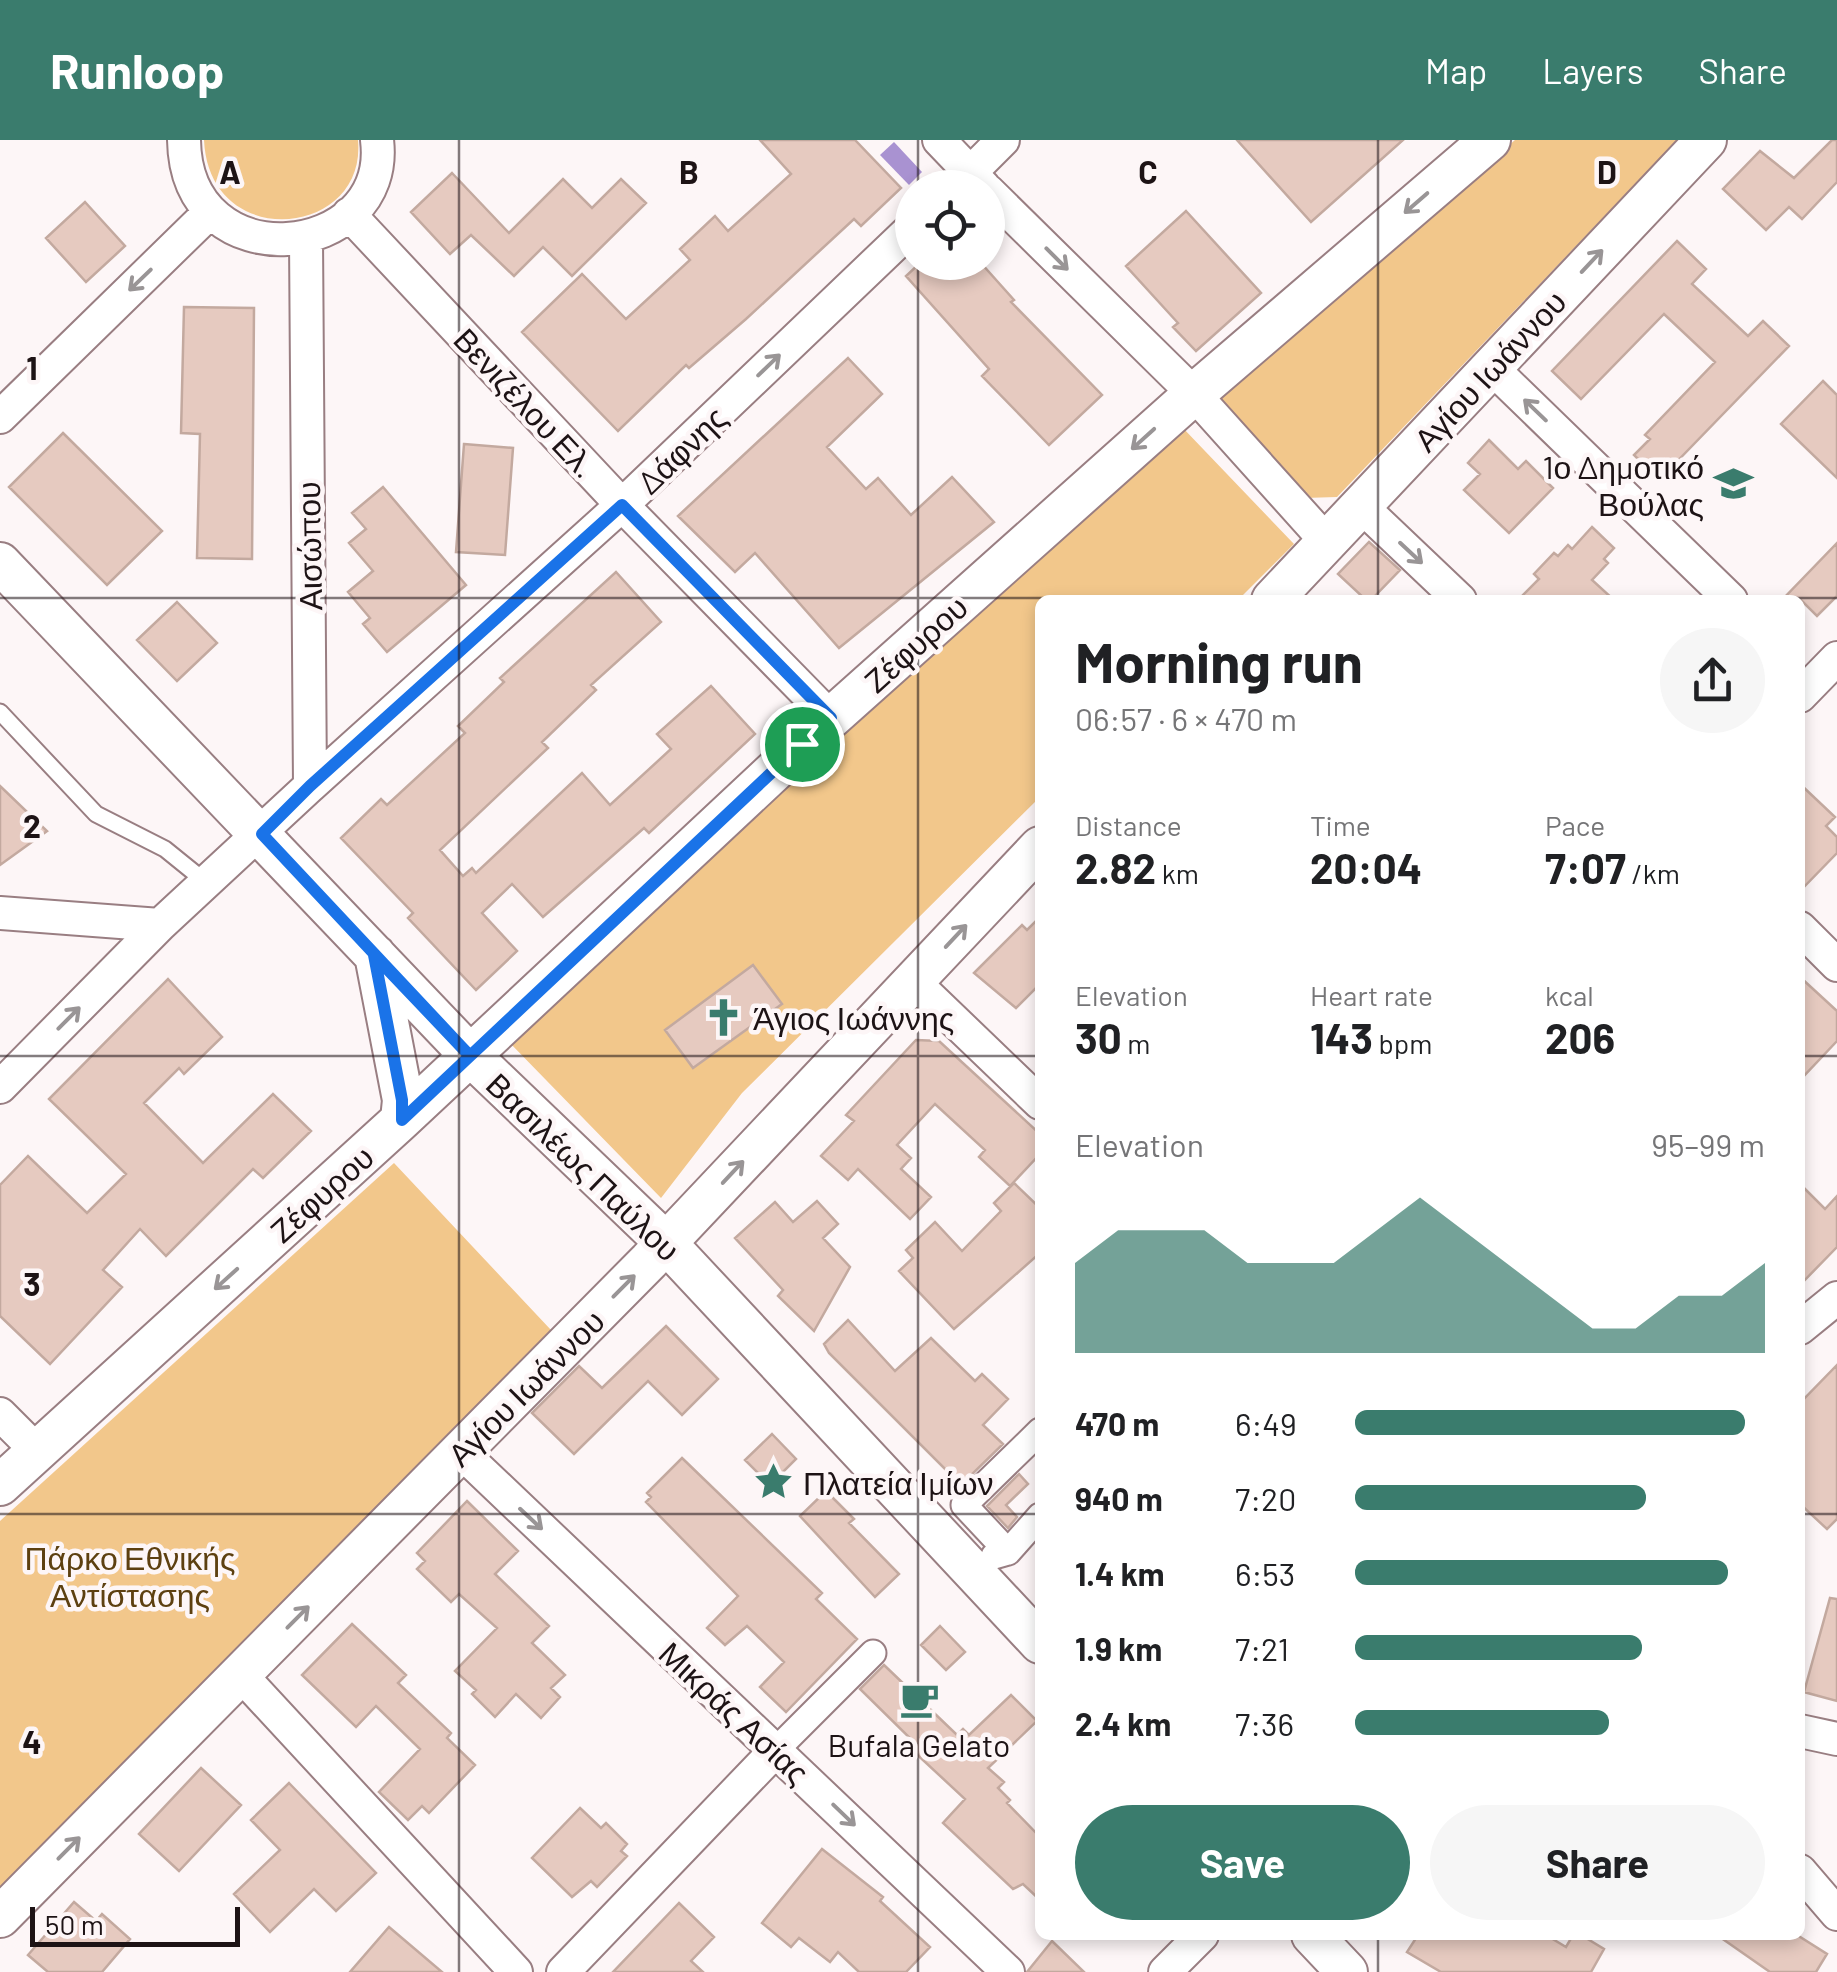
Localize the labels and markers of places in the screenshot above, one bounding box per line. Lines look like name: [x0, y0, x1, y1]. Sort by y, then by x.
place label: 1ο Δημοτικό Βούλας: [1542, 447, 1704, 522]
school or university icon: 1ο Δημοτικό Βούλας: [1713, 463, 1755, 505]
pin: [760, 702, 845, 787]
church icon: Άγιος Ιωάννης: [702, 996, 744, 1038]
place label: Άγιος Ιωάννης: [753, 998, 954, 1037]
place icon: Πλατεία Ιμίων: [752, 1461, 794, 1503]
place label: Πλατεία Ιμίων: [803, 1463, 994, 1501]
cafe icon: Bufala Gelato: [898, 1678, 940, 1720]
place label: Bufala Gelato: [828, 1725, 1010, 1763]

